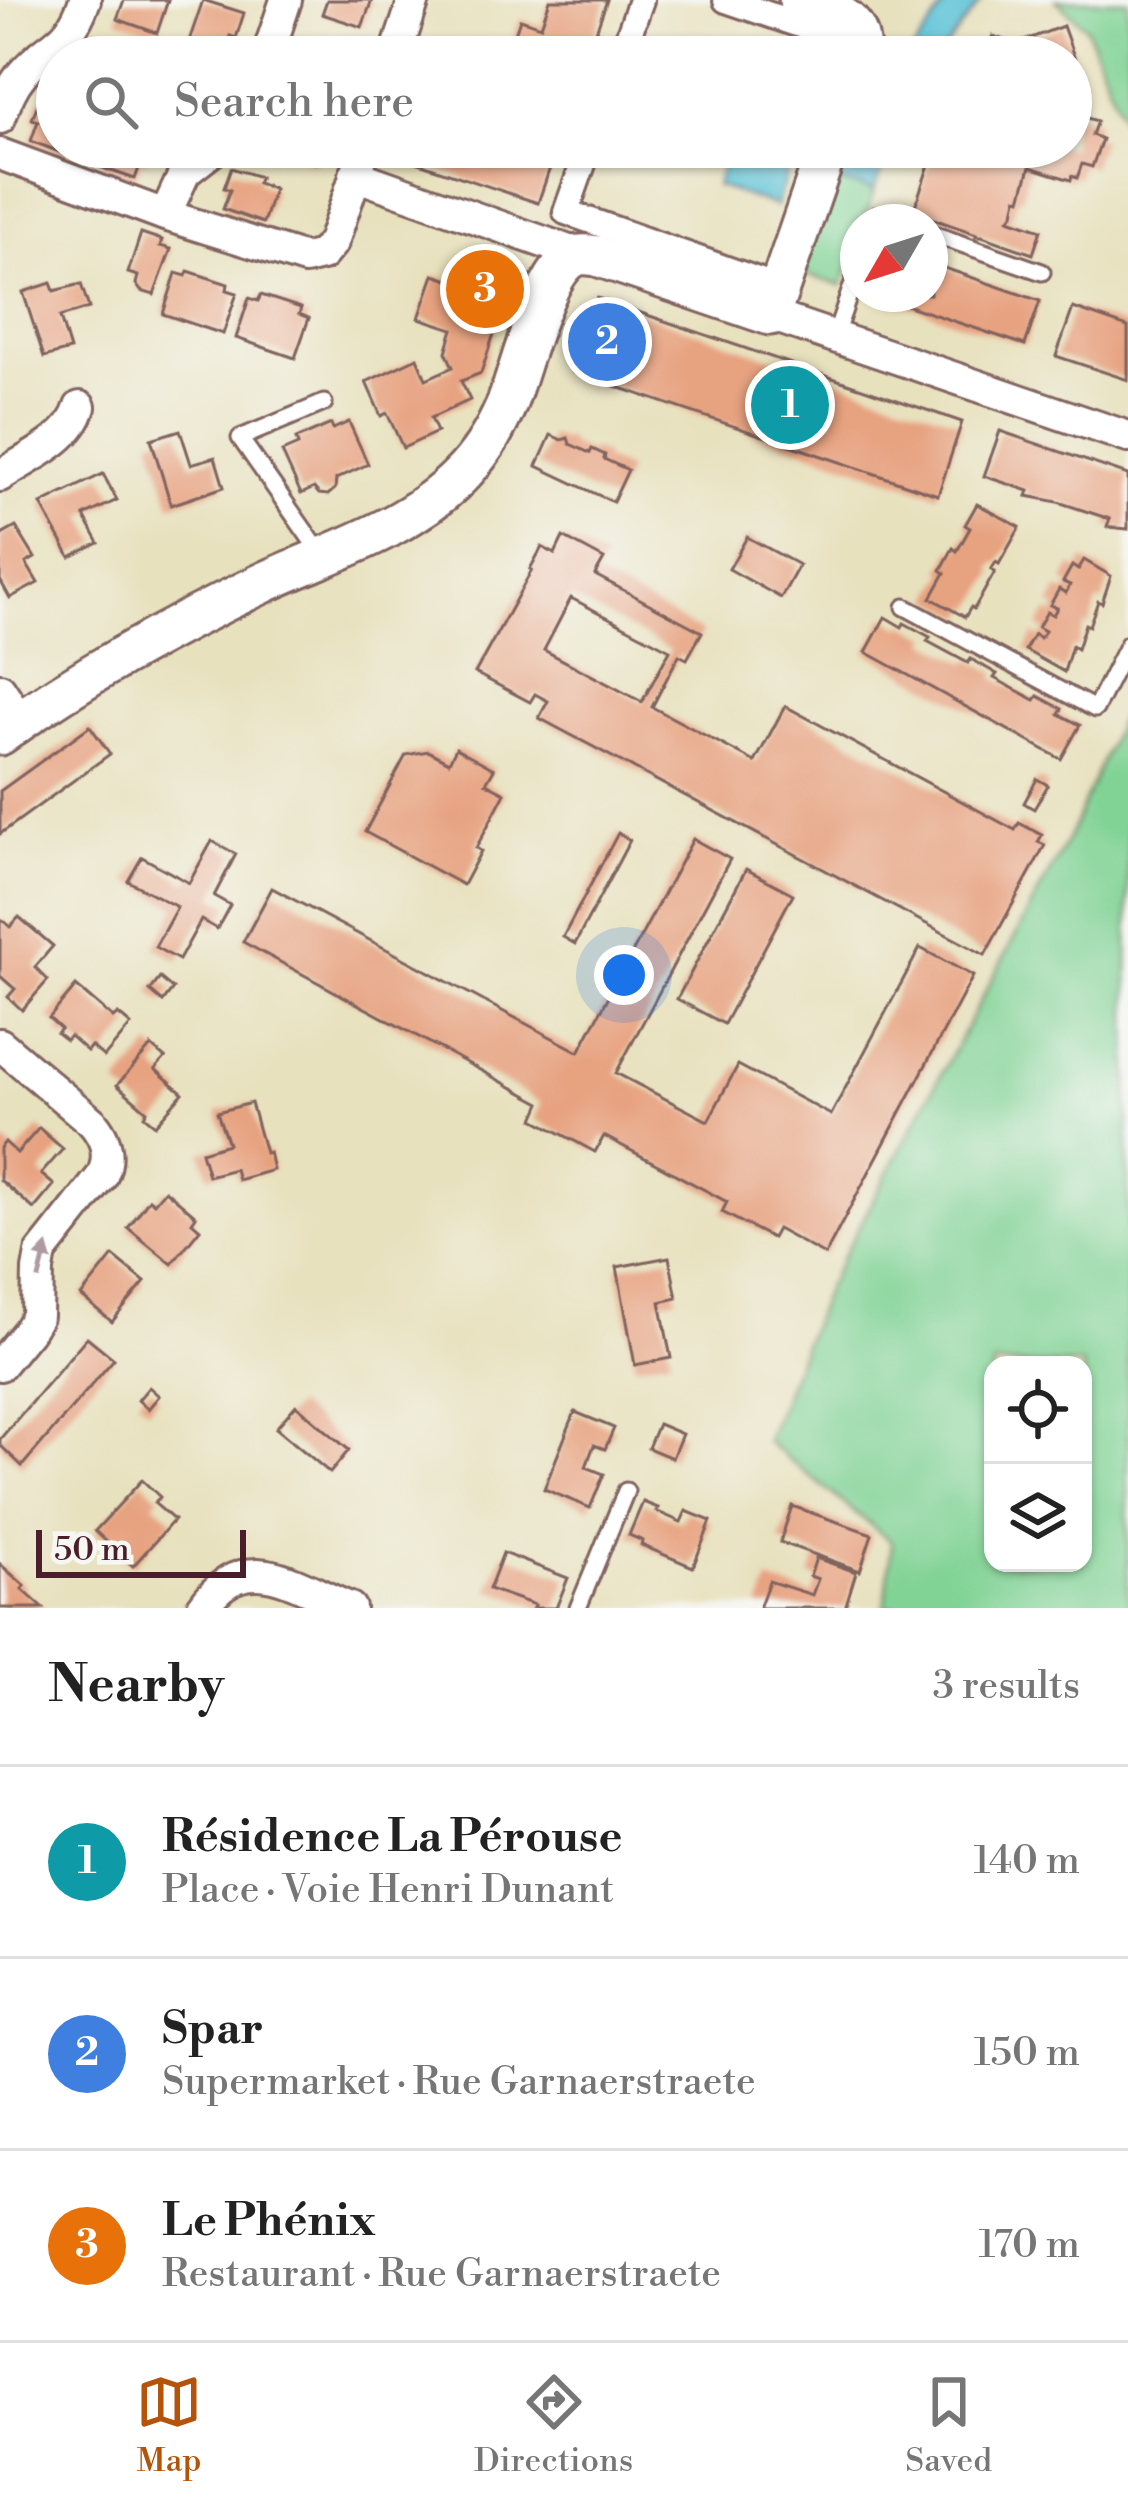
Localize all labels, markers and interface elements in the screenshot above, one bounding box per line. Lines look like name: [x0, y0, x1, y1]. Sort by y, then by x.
search box: [36, 36, 1092, 168]
icon: search: [78, 69, 144, 135]
text: Search here: [174, 74, 414, 131]
north arrow: [840, 204, 948, 312]
pin: 3: [446, 244, 524, 334]
pin: 2: [568, 297, 646, 387]
pin: 1: [751, 360, 829, 450]
your location: [594, 945, 654, 1005]
one-way arrow: [34, 1244, 53, 1281]
map controls: [984, 1356, 1092, 1572]
button: locate: [984, 1356, 1092, 1464]
button: layers: [984, 1464, 1092, 1572]
scale bar: [36, 1524, 246, 1577]
text: 50 m: [54, 1530, 130, 1571]
text: Nearby: [48, 1654, 224, 1718]
text: 3 results: [932, 1662, 1080, 1711]
text: Résidence La Pérouse: [162, 1809, 623, 1866]
text: 1: [78, 1837, 96, 1886]
text: 140 m: [973, 1837, 1080, 1886]
text: Place · Voie Henri Dunant: [162, 1866, 614, 1915]
text: Spar: [162, 2001, 263, 2058]
text: 2: [75, 2029, 99, 2078]
text: 150 m: [974, 2029, 1080, 2078]
text: Supermarket · Rue Garnaerstraete: [162, 2058, 756, 2107]
text: Le Phénix: [162, 2193, 376, 2250]
text: 3: [75, 2221, 99, 2270]
text: 170 m: [978, 2221, 1080, 2270]
text: Restaurant · Rue Garnaerstraete: [162, 2250, 721, 2299]
tab: Map: [136, 2369, 202, 2482]
tab: Directions: [474, 2369, 633, 2482]
tab: Saved: [905, 2369, 992, 2482]

